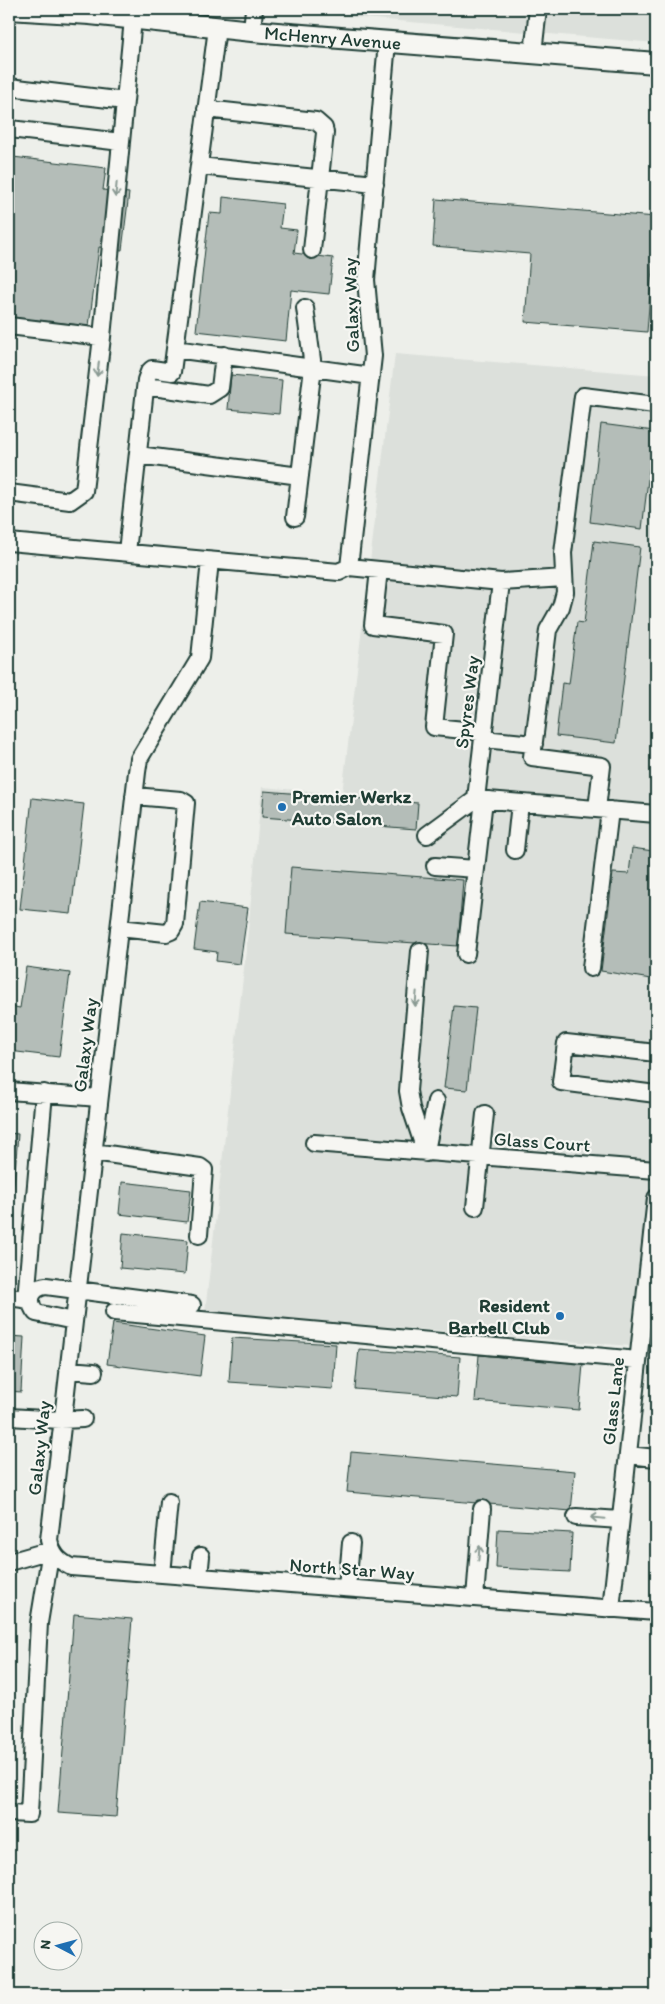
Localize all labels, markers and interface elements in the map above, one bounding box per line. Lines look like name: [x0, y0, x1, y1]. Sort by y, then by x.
street label: McHenry Avenue: [263, 21, 402, 54]
one-way arrow: [111, 182, 121, 198]
street label: Galaxy Way: [338, 257, 364, 353]
one-way arrow: [93, 361, 103, 377]
street label: Spyres Way: [450, 654, 484, 750]
place label: Premier Werkz Auto Salon: [291, 785, 411, 830]
marker: Premier Werkz Auto Salon: [276, 801, 288, 813]
one-way arrow: [411, 991, 421, 1007]
street label: Galaxy Way: [68, 996, 102, 1094]
street label: Glass Court: [493, 1127, 591, 1157]
place label: Resident Barbell Club: [448, 1294, 550, 1339]
marker: Resident Barbell Club: [554, 1310, 566, 1322]
street label: Glass Lane: [597, 1356, 629, 1446]
street label: Galaxy Way: [23, 1399, 55, 1496]
one-way arrow: [591, 1514, 607, 1523]
one-way arrow: [474, 1546, 483, 1562]
street label: North Star Way: [289, 1553, 415, 1585]
north arrow: [32, 1922, 82, 1972]
text: N: [37, 1939, 55, 1950]

